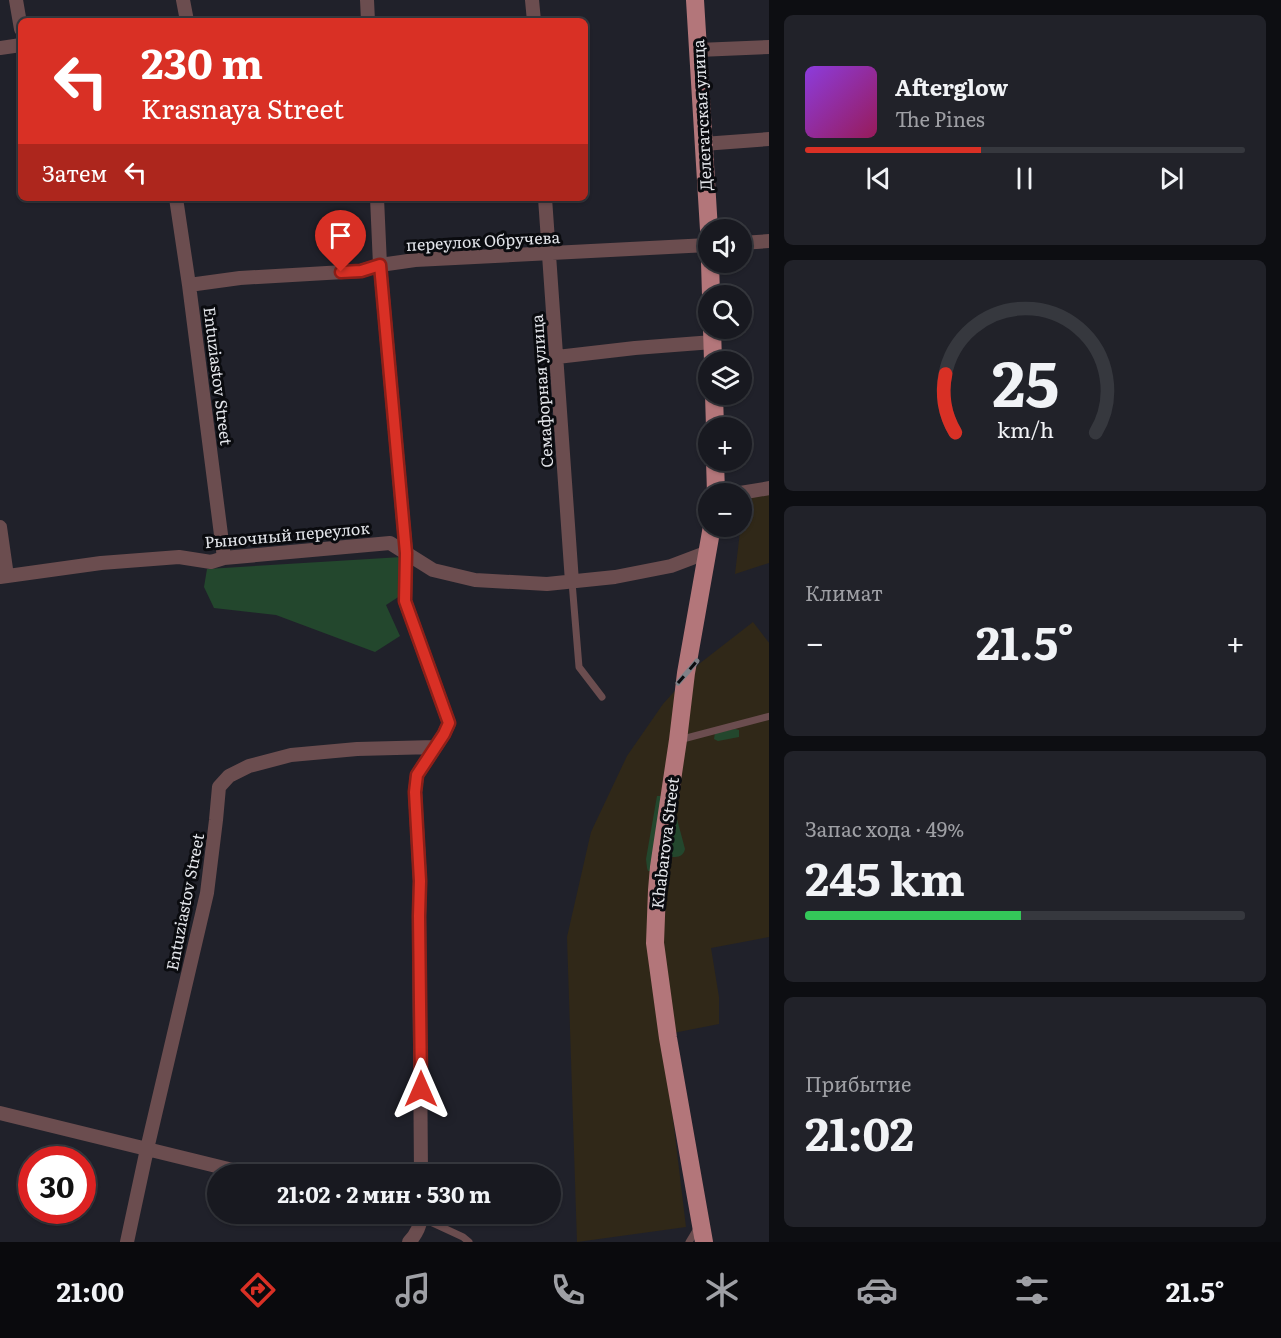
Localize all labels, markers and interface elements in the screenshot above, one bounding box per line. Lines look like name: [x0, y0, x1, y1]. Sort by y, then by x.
text: 230 m: [141, 30, 263, 92]
street label: Делегатская улица: [685, 38, 717, 191]
icon: left: [42, 42, 120, 120]
text: Afterglow: [895, 70, 1008, 103]
text: Krasnaya Street: [141, 87, 344, 127]
text: The Pines: [895, 103, 985, 133]
text: Затем: [42, 156, 107, 189]
icon: left: [119, 156, 152, 189]
icon: previous: [862, 162, 895, 195]
icon: pause: [1008, 162, 1041, 195]
icon: next: [1155, 162, 1188, 195]
pin: [315, 210, 366, 272]
icon: arrive: [324, 219, 357, 252]
map controls: [698, 219, 752, 537]
button: sound: [698, 219, 752, 273]
street label: переулок Обручева: [405, 224, 561, 256]
button: search: [698, 285, 752, 339]
street label: Entuziastov Street: [199, 305, 239, 447]
street label: Семафорная улица: [524, 313, 558, 469]
text: 25: [991, 334, 1059, 426]
button: layers: [698, 351, 752, 405]
text: km/h: [996, 413, 1054, 445]
button: +: [698, 417, 752, 471]
button: −: [698, 483, 752, 537]
street label: Рыночный переулок: [203, 515, 371, 553]
text: Климат: [805, 577, 883, 607]
text: 21.5°: [976, 607, 1074, 674]
text: −: [805, 616, 824, 665]
text: +: [1226, 616, 1245, 665]
street label: Khabarova Street: [644, 775, 684, 910]
text: Запас хода · 49%: [805, 813, 964, 843]
street label: Entuziastov Street: [159, 831, 209, 973]
text: 245 km: [805, 843, 965, 910]
position arrow: [389, 1057, 453, 1121]
text: Прибытие: [805, 1068, 911, 1098]
text: 21:02: [805, 1098, 914, 1165]
speed limit sign: 30: [18, 1146, 96, 1224]
text: 21:02 · 2 мин · 530 m: [277, 1177, 491, 1210]
icon: directions: [237, 1269, 279, 1311]
icon: music: [392, 1269, 434, 1311]
icon: phone: [547, 1269, 589, 1311]
icon: climate: [701, 1269, 743, 1311]
icon: car: [856, 1269, 898, 1311]
icon: filters: [1011, 1269, 1053, 1311]
text: 21:00: [56, 1270, 124, 1310]
text: 21.5°: [1166, 1270, 1225, 1310]

